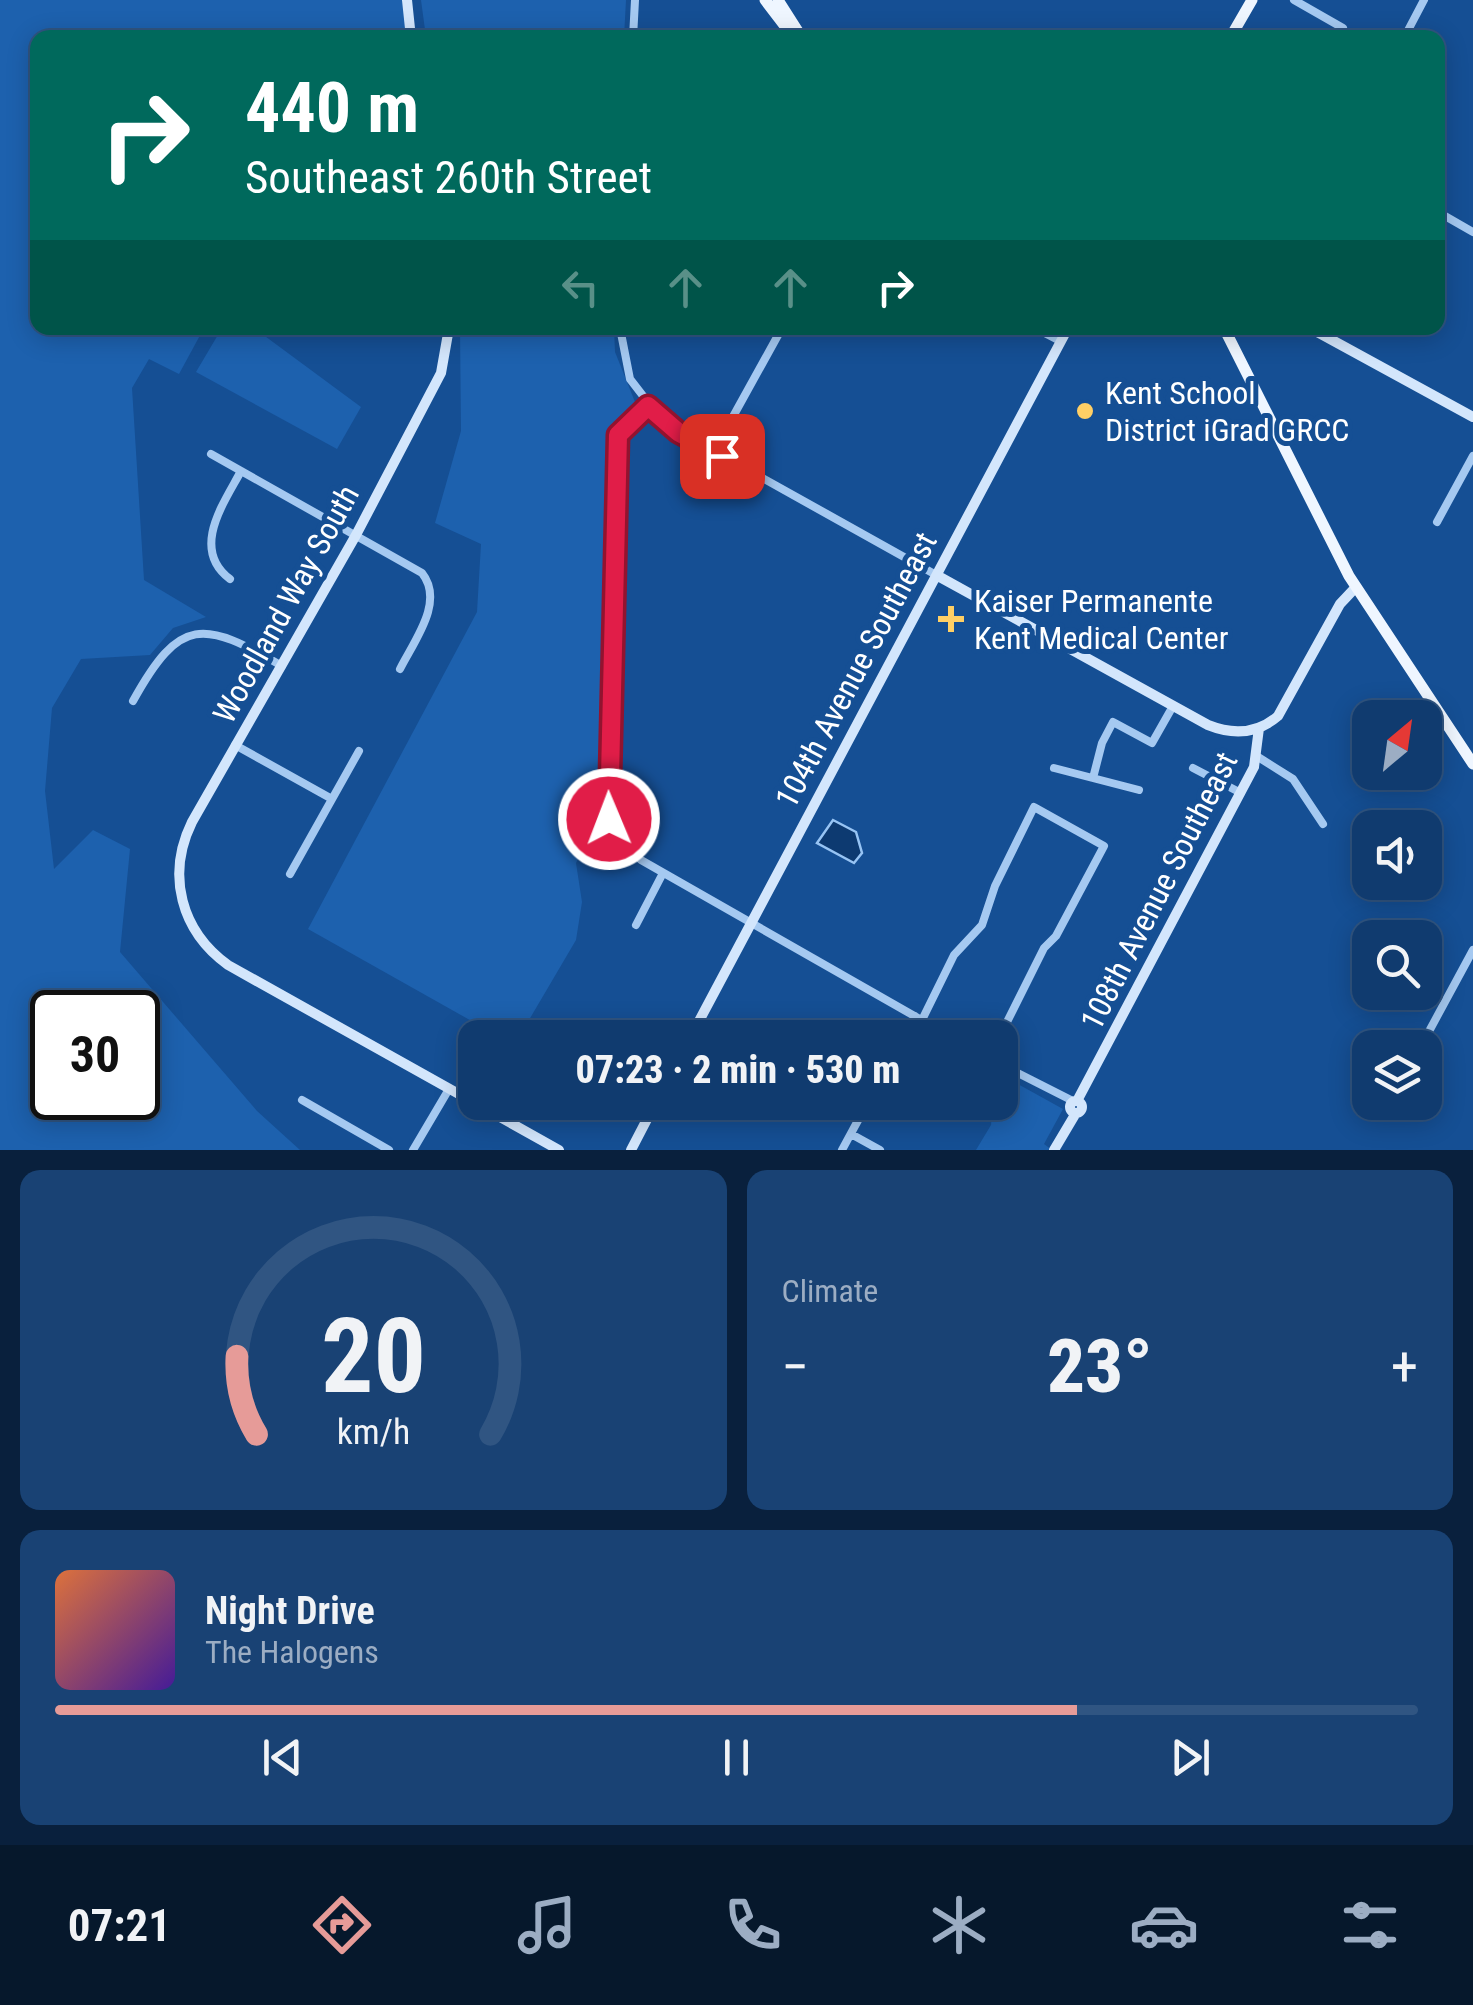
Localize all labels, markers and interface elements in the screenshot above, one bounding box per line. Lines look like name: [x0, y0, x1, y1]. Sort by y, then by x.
text: 440 m: [245, 67, 419, 149]
icon: right: [80, 70, 210, 200]
text: Southeast 260th Street: [245, 151, 652, 204]
icon: left: [553, 260, 608, 315]
icon: ahead: [658, 260, 713, 315]
icon: ahead: [763, 260, 818, 315]
icon: right: [868, 260, 923, 315]
place label: Kent School District iGrad GRCC: [1105, 374, 1349, 449]
marker: Kent School District iGrad GRCC: [1074, 400, 1096, 422]
pin: [680, 414, 765, 499]
icon: arrive: [695, 429, 750, 484]
street label: Woodland Way South: [205, 478, 367, 730]
street label: 104th Avenue Southeast: [767, 526, 945, 814]
place label: Kaiser Permanente Kent Medical Center: [974, 582, 1229, 657]
marker: Kaiser Permanente Kent Medical Center: [938, 606, 964, 632]
north arrow: [1352, 700, 1442, 790]
map controls: [1352, 700, 1442, 1120]
street label: 108th Avenue Southeast: [1072, 746, 1246, 1036]
position arrow: [557, 767, 661, 871]
button: sound: [1352, 810, 1442, 900]
button: search: [1352, 920, 1442, 1010]
speed limit sign: 30: [30, 990, 160, 1120]
button: layers: [1352, 1030, 1442, 1120]
text: 07:23 · 2 min · 530 m: [576, 1048, 900, 1092]
text: Climate: [782, 1272, 878, 1310]
text: 20: [321, 1296, 426, 1417]
text: 23°: [1047, 1322, 1153, 1410]
text: −: [782, 1335, 809, 1399]
text: +: [1391, 1335, 1418, 1399]
text: km/h: [336, 1411, 410, 1453]
text: Night Drive: [205, 1589, 375, 1633]
text: The Halogens: [205, 1633, 379, 1671]
icon: previous: [255, 1730, 310, 1785]
icon: pause: [709, 1730, 764, 1785]
icon: next: [1163, 1730, 1218, 1785]
icon: directions: [307, 1890, 377, 1960]
icon: music: [512, 1890, 582, 1960]
icon: phone: [718, 1890, 788, 1960]
icon: climate: [924, 1890, 994, 1960]
icon: car: [1129, 1890, 1199, 1960]
icon: filters: [1335, 1890, 1405, 1960]
text: 07:21: [68, 1899, 171, 1952]

